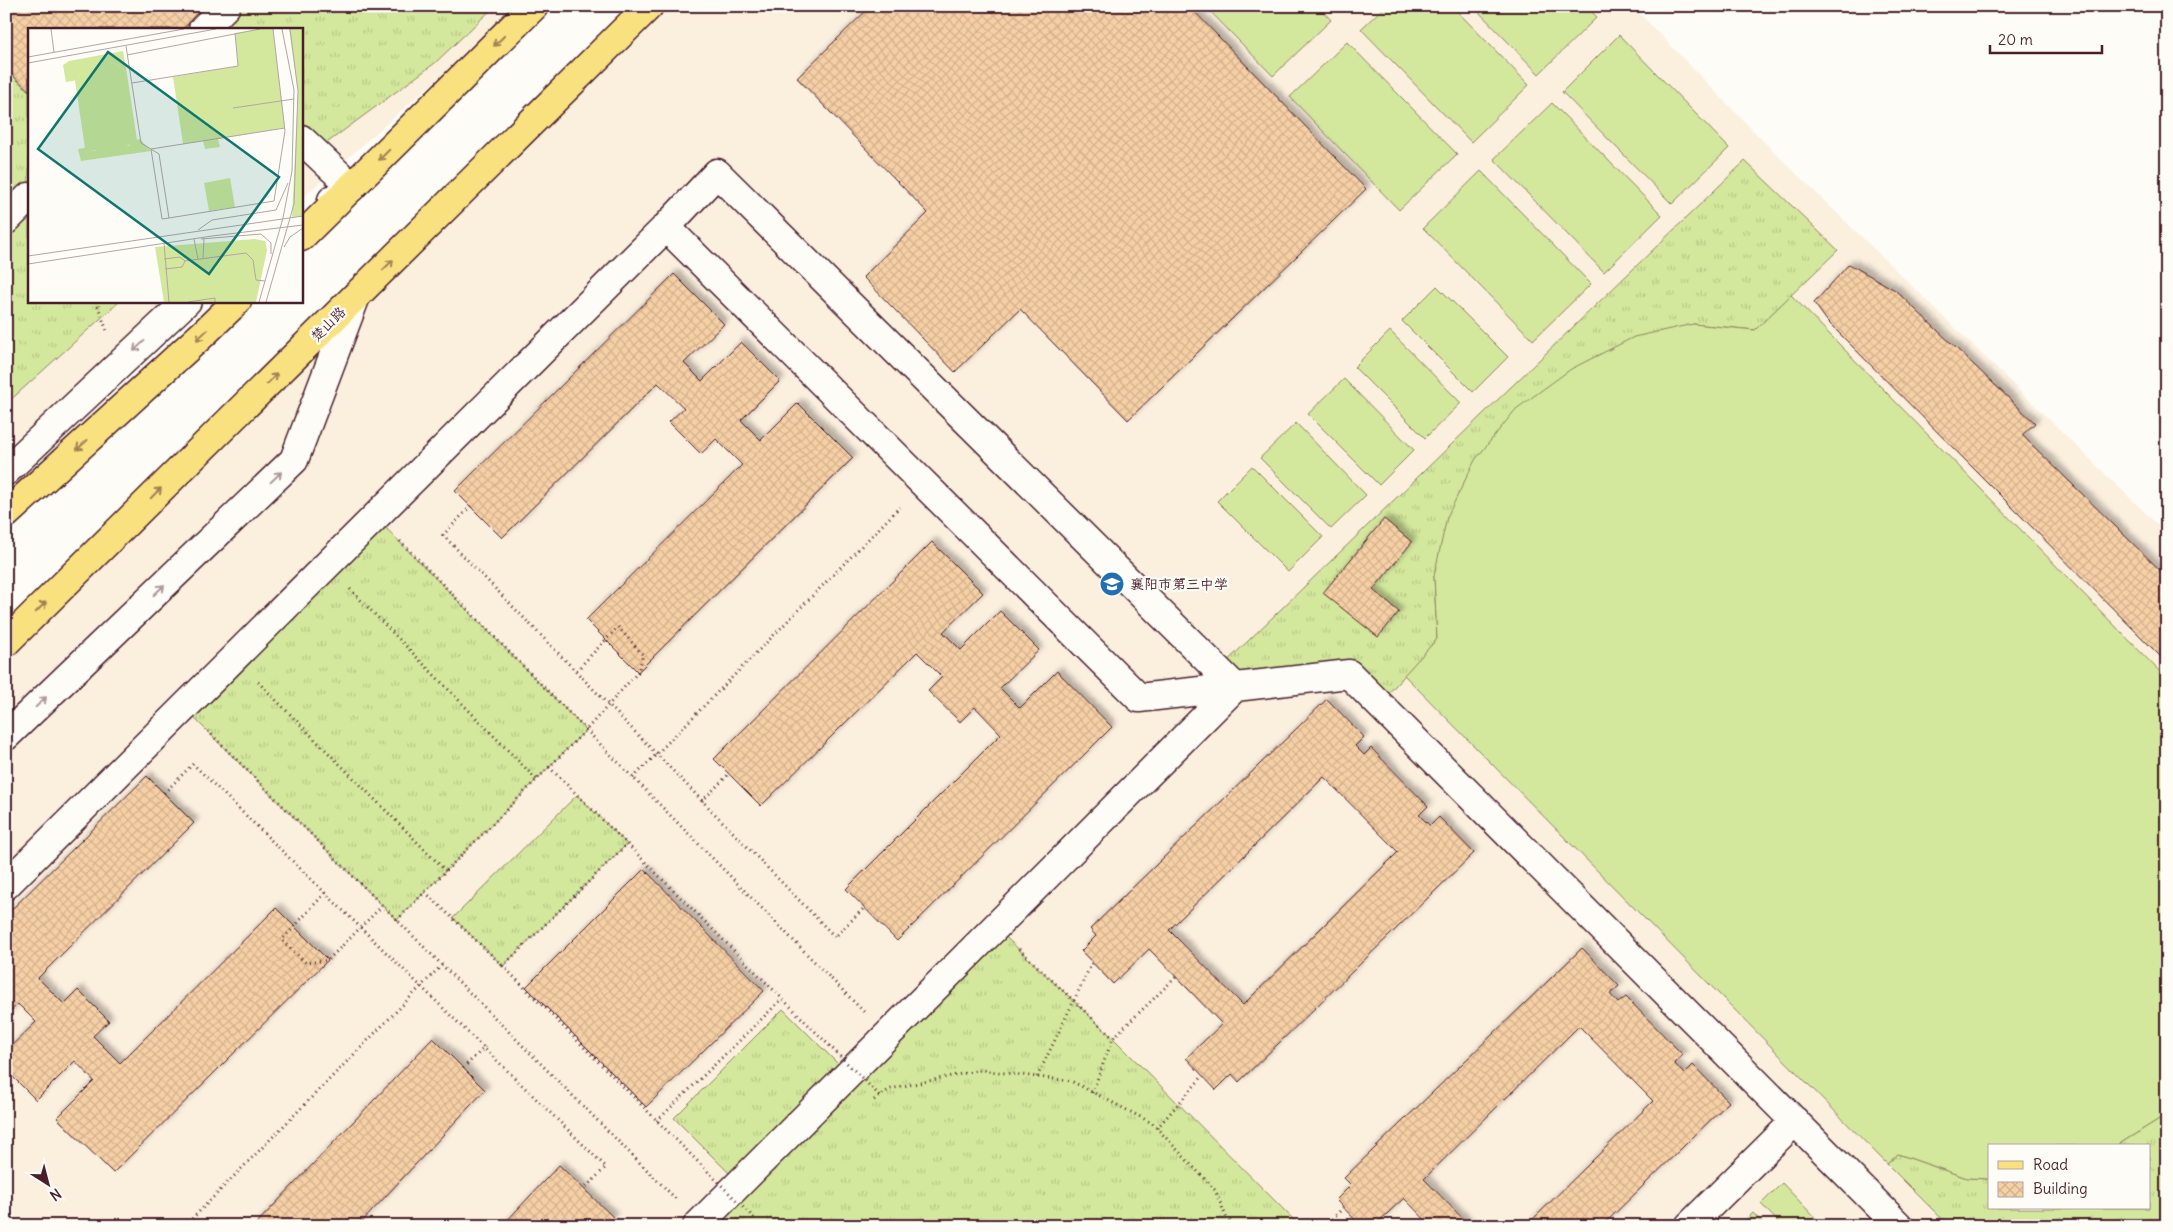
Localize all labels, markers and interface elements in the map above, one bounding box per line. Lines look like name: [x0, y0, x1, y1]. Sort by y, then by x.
scale bar: [1990, 22, 2103, 54]
inset map: [28, 28, 302, 302]
text: 20 m: [1998, 30, 2033, 49]
one-way arrow: [494, 34, 506, 46]
one-way arrow: [378, 149, 390, 161]
one-way arrow: [381, 259, 393, 271]
street label: 楚山路: [307, 303, 349, 345]
one-way arrow: [195, 329, 208, 341]
one-way arrow: [132, 340, 145, 352]
one-way arrow: [266, 373, 278, 385]
one-way arrow: [75, 439, 88, 451]
one-way arrow: [270, 471, 282, 483]
one-way arrow: [150, 487, 163, 499]
school or university icon: 襄阳市第三中学: [1099, 571, 1125, 597]
place label: 襄阳市第三中学: [1130, 575, 1228, 593]
one-way arrow: [152, 584, 165, 596]
one-way arrow: [35, 601, 47, 613]
one-way arrow: [35, 696, 48, 708]
legend: [1988, 1144, 2150, 1210]
text: Road: [2033, 1155, 2068, 1174]
north arrow: [22, 1160, 72, 1210]
text: Building: [2033, 1179, 2088, 1198]
text: N: [46, 1184, 65, 1205]

